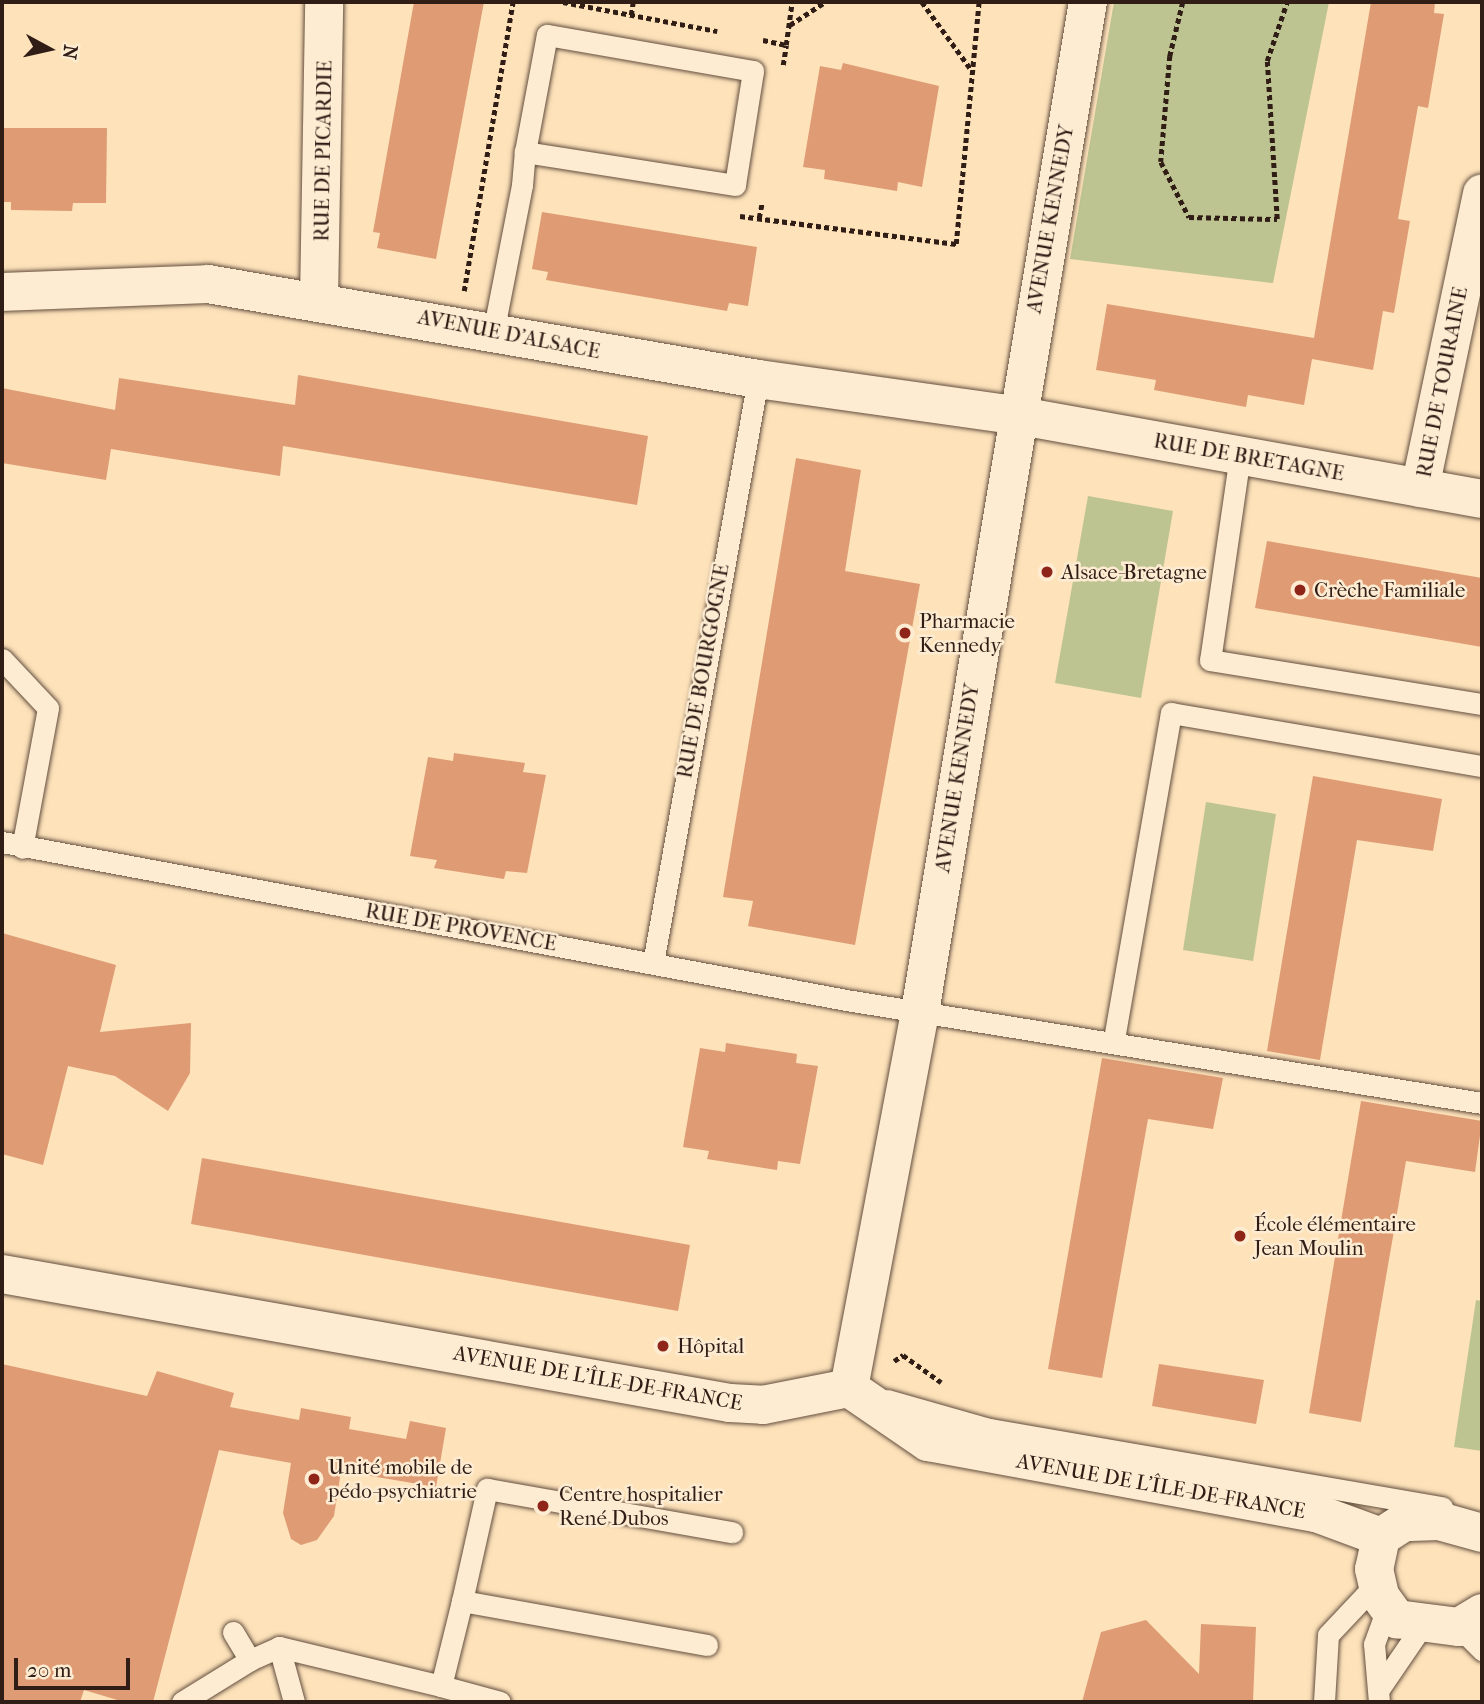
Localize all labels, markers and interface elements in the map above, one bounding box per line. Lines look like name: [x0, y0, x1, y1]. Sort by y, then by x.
north arrow: [14, 14, 84, 84]
text: N: [58, 43, 82, 61]
street label: RUE DE PICARDIE: [309, 60, 337, 242]
street label: AVENUE KENNEDY: [1021, 123, 1079, 315]
street label: RUE DE TOURAINE: [1411, 284, 1473, 480]
street label: AVENUE D'ALSACE: [416, 304, 602, 364]
street label: RUE DE BRETAGNE: [1152, 428, 1346, 486]
place label: Alsace-Bretagne: [1061, 559, 1207, 585]
street label: RUE DE BOURGOGNE: [672, 562, 734, 780]
marker: Alsace-Bretagne: [1039, 564, 1055, 580]
place label: Crèche Familiale: [1314, 577, 1465, 603]
marker: Crèche Familiale: [1292, 582, 1308, 598]
place label: Pharmacie Kennedy: [919, 608, 1015, 658]
marker: Pharmacie Kennedy: [897, 625, 913, 641]
street label: AVENUE KENNEDY: [930, 682, 984, 874]
street label: RUE DE PROVENCE: [363, 898, 559, 956]
place label: École élémentaire Jean Moulin: [1254, 1211, 1416, 1261]
marker: École élémentaire Jean Moulin: [1232, 1228, 1248, 1244]
place label: Hôpital: [677, 1333, 744, 1359]
marker: Hôpital: [655, 1338, 671, 1354]
street label: AVENUE DE L'ÎLE-DE-FRANCE: [451, 1340, 745, 1416]
street label: AVENUE DE L'ÎLE-DE-FRANCE: [1014, 1448, 1308, 1524]
place label: Unité mobile de pédo-psychiatrie: [328, 1454, 477, 1504]
marker: Unité mobile de pédo-psychiatrie: [306, 1471, 322, 1487]
place label: Centre hospitalier René Dubos: [559, 1481, 723, 1531]
marker: Centre hospitalier René Dubos: [533, 1496, 553, 1516]
scale bar: [18, 1644, 133, 1688]
text: 20 m: [27, 1658, 71, 1682]

